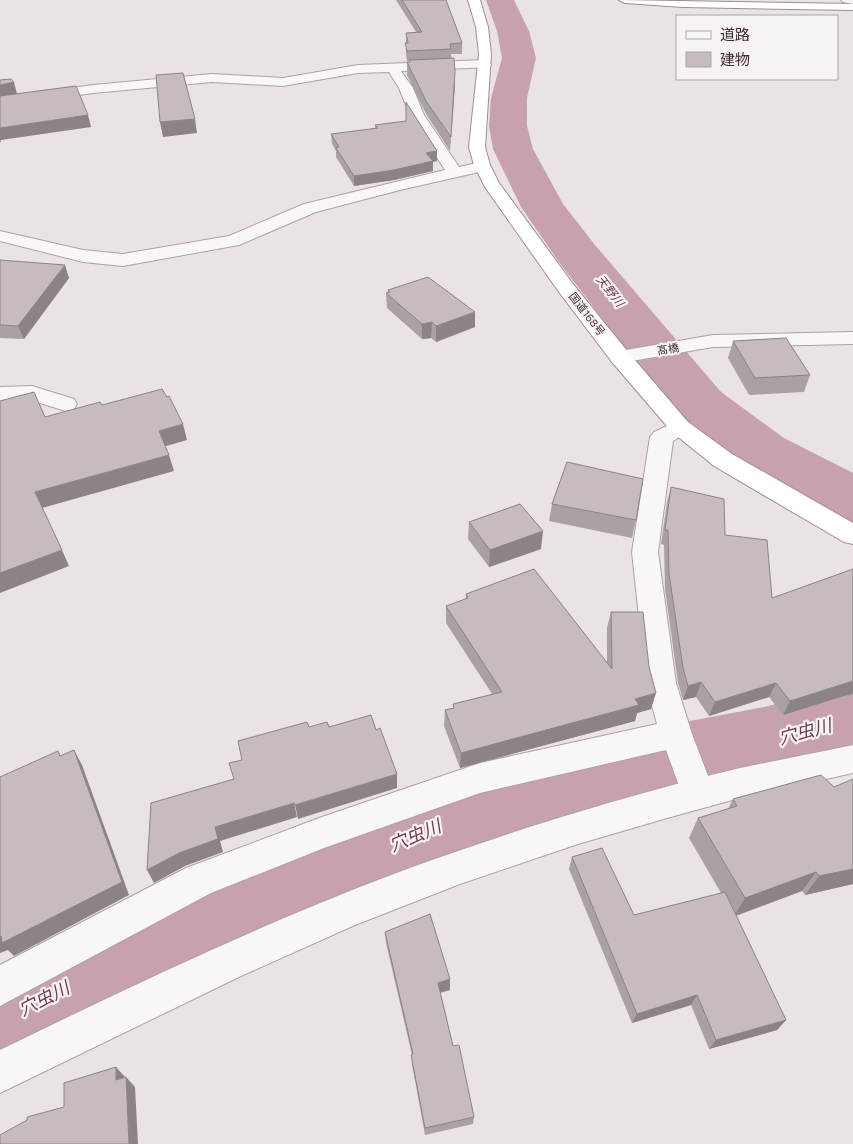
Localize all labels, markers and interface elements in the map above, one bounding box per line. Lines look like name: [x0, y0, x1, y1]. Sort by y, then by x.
legend: [676, 15, 838, 80]
text: 道路: [720, 25, 750, 43]
text: 建物: [720, 50, 750, 68]
water label: 天野川: [594, 272, 629, 310]
street label: 国道168号: [567, 290, 608, 338]
street label: 髙橋: [656, 340, 680, 357]
water label: 穴虫川: [776, 713, 836, 749]
water label: 穴虫川: [385, 814, 446, 856]
water label: 穴虫川: [14, 975, 74, 1020]

